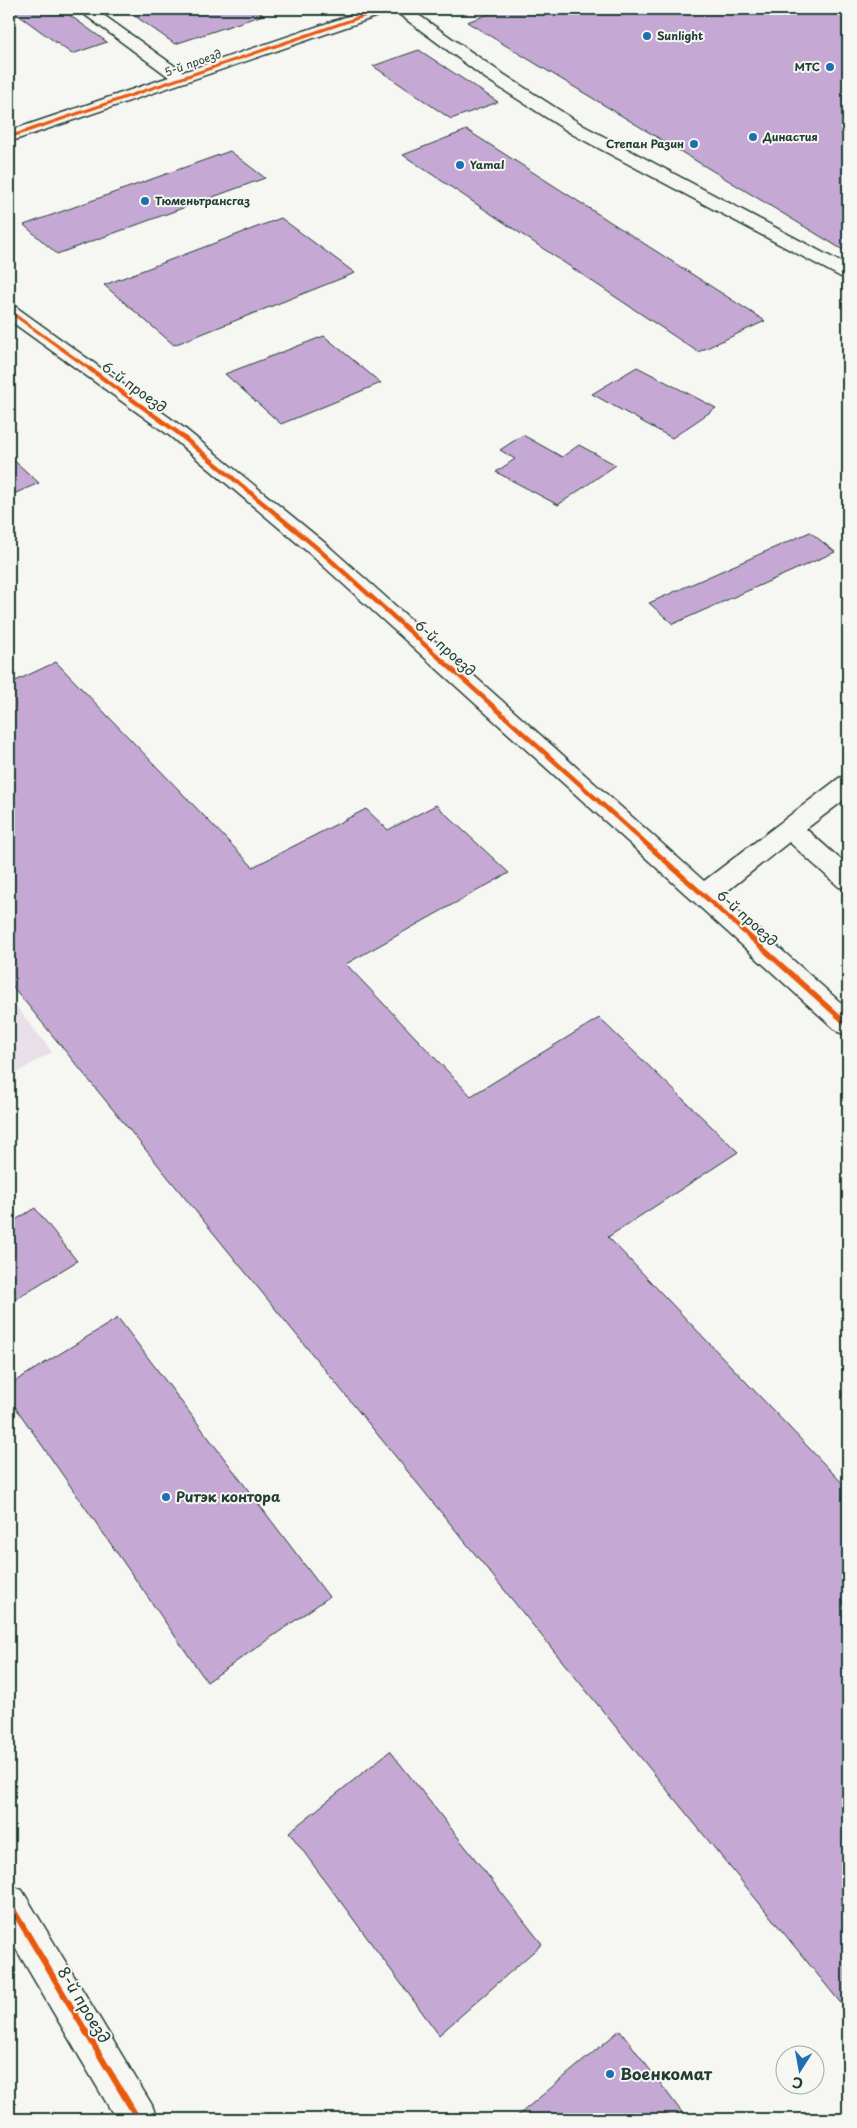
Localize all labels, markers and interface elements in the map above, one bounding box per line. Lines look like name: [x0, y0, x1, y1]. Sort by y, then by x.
place label: Sunlight: [657, 27, 703, 44]
marker: Sunlight: [641, 30, 653, 42]
street label: 5-й проезд: [162, 45, 224, 80]
place label: МТС: [794, 58, 820, 75]
marker: МТС: [824, 61, 836, 73]
place label: Династия: [762, 128, 818, 145]
marker: Династия: [747, 131, 759, 143]
place label: Степан Разин: [606, 135, 684, 152]
marker: Степан Разин: [688, 138, 700, 150]
place label: Yamal: [470, 156, 504, 173]
marker: Yamal: [454, 159, 466, 171]
place label: Тюменьтрансгаз: [155, 192, 250, 209]
marker: Тюменьтрансгаз: [139, 195, 151, 207]
street label: 6-й проезд: [97, 356, 171, 417]
street label: 6-й проезд: [410, 614, 481, 681]
street label: 6-й проезд: [712, 884, 783, 951]
place label: Ритэк контора: [176, 1486, 281, 1507]
marker: Ритэк контора: [160, 1491, 172, 1503]
street label: 8-й проезд: [52, 1962, 117, 2047]
north arrow: [774, 2046, 824, 2096]
place label: Военкомат: [620, 2061, 713, 2085]
marker: Военкомат: [604, 2068, 616, 2080]
text: С: [790, 2072, 805, 2095]

